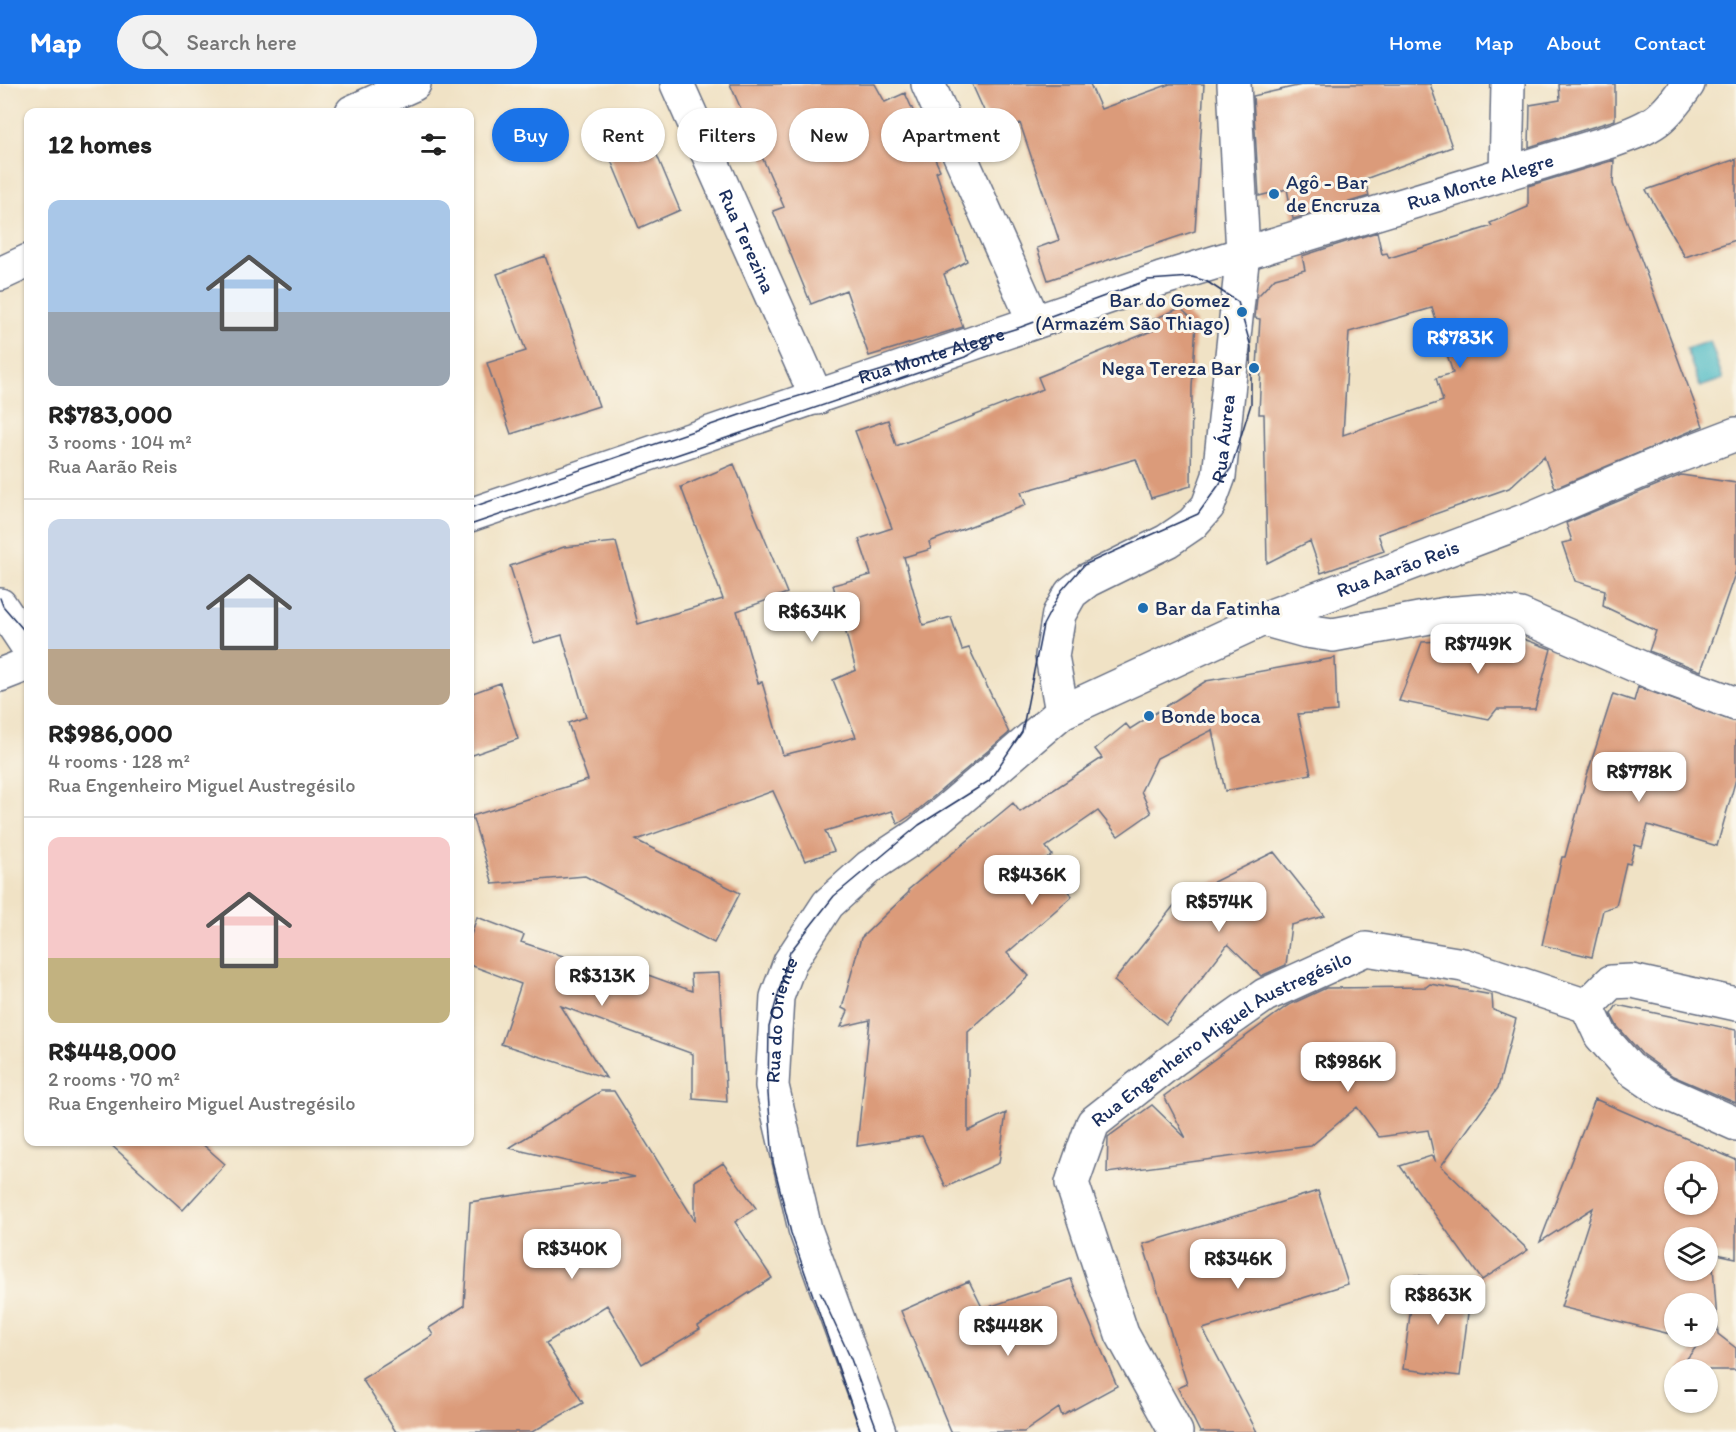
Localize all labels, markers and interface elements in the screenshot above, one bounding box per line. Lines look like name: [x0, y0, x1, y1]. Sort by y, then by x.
search box: [117, 15, 537, 69]
text: Map: [30, 25, 81, 59]
icon: search: [138, 26, 171, 59]
text: Search here: [186, 29, 297, 56]
text: Home: [1389, 30, 1442, 55]
text: Map: [1475, 30, 1514, 55]
text: About: [1547, 30, 1601, 55]
text: Contact: [1634, 30, 1706, 55]
chip: Buy: [492, 108, 569, 162]
chip: Rent: [581, 108, 665, 162]
chip: Filters: [677, 108, 777, 162]
chip: New: [789, 108, 869, 162]
chip: Apartment: [881, 108, 1021, 162]
text: 12 homes: [48, 128, 152, 160]
icon: filters: [417, 128, 450, 161]
street label: Rua Monte Alegre: [1404, 148, 1556, 215]
place label: Agô - Bar de Encruza: [1286, 170, 1381, 217]
street label: Rua Terezina: [713, 185, 781, 298]
marker: Agô - Bar de Encruza: [1267, 187, 1281, 201]
icon: home: [195, 239, 303, 347]
place label: Bar do Gomez (Armazém São Thiago): [1035, 288, 1231, 335]
marker: Bar do Gomez (Armazém São Thiago): [1235, 305, 1249, 319]
pin: R$783K: [1411, 318, 1509, 369]
street label: Rua Monte Alegre: [855, 321, 1007, 389]
text: R$783K: [1427, 325, 1493, 349]
place label: Nega Tereza Bar: [1102, 356, 1242, 380]
marker: Nega Tereza Bar: [1247, 361, 1261, 375]
street label: Rua Áurea: [1205, 393, 1240, 487]
text: R$783,000: [48, 398, 172, 430]
text: 3 rooms · 104 m²: [48, 430, 192, 454]
text: Rua Aarão Reis: [48, 454, 177, 478]
street label: Rua Aarão Reis: [1333, 534, 1462, 602]
icon: home: [195, 558, 303, 666]
pin: R$634K: [763, 592, 861, 643]
place label: Bar da Fatinha: [1155, 596, 1281, 620]
text: R$634K: [778, 599, 846, 623]
marker: Bar da Fatinha: [1136, 601, 1150, 615]
pin: R$749K: [1429, 624, 1527, 675]
text: R$749K: [1444, 631, 1512, 655]
place label: Bonde boca: [1161, 704, 1261, 728]
marker: Bonde boca: [1142, 709, 1156, 723]
text: R$986,000: [48, 717, 173, 749]
text: 4 rooms · 128 m²: [48, 749, 190, 773]
pin: R$778K: [1590, 752, 1688, 803]
text: R$778K: [1606, 759, 1672, 783]
text: Rua Engenheiro Miguel Austregésilo: [48, 773, 356, 797]
pin: R$436K: [983, 855, 1081, 906]
text: R$436K: [998, 862, 1066, 886]
icon: home: [195, 876, 303, 984]
pin: R$574K: [1170, 882, 1268, 933]
text: R$574K: [1185, 889, 1253, 913]
street label: Rua Engenheiro Miguel Austregésilo: [1086, 945, 1355, 1132]
street label: Rua do Oriente: [760, 951, 803, 1084]
pin: R$313K: [553, 956, 651, 1007]
text: R$313K: [569, 963, 635, 987]
text: R$448,000: [48, 1035, 177, 1067]
pin: R$986K: [1299, 1042, 1397, 1093]
text: R$986K: [1315, 1049, 1381, 1073]
text: 2 rooms · 70 m²: [48, 1067, 180, 1091]
text: Rua Engenheiro Miguel Austregésilo: [48, 1091, 356, 1115]
map controls: [1664, 1161, 1718, 1413]
button: locate: [1664, 1161, 1718, 1215]
button: layers: [1664, 1227, 1718, 1281]
pin: R$340K: [523, 1229, 621, 1280]
text: R$340K: [537, 1236, 607, 1260]
pin: R$346K: [1189, 1239, 1287, 1290]
text: R$346K: [1204, 1246, 1272, 1270]
pin: R$863K: [1389, 1275, 1487, 1326]
text: R$863K: [1404, 1282, 1472, 1306]
button: +: [1664, 1293, 1718, 1347]
pin: R$448K: [959, 1306, 1057, 1357]
text: R$448K: [973, 1313, 1043, 1337]
button: −: [1664, 1359, 1718, 1413]

